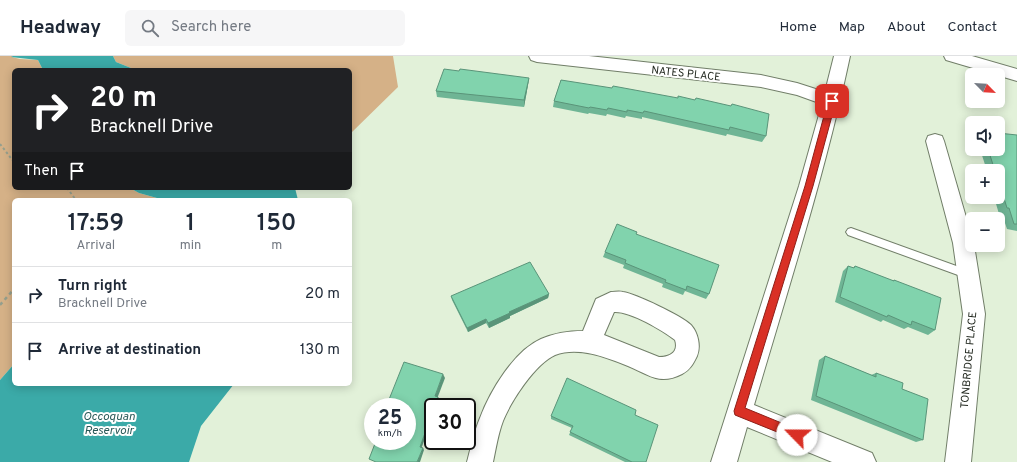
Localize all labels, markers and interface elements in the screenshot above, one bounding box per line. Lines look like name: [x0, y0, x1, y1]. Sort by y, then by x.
search box: [125, 10, 405, 46]
text: Headway: [20, 16, 101, 40]
icon: search: [139, 17, 161, 39]
text: Search here: [171, 18, 251, 37]
text: Home: [780, 19, 817, 36]
text: Map: [839, 19, 865, 36]
text: About: [887, 19, 926, 36]
text: Contact: [948, 19, 997, 36]
street label: NATES PLACE: [651, 63, 721, 85]
north arrow: [965, 68, 1005, 108]
map controls: [965, 68, 1005, 252]
text: 20 m: [90, 81, 157, 117]
icon: right: [24, 84, 76, 136]
pin: [815, 84, 849, 118]
icon: arrive: [821, 90, 843, 112]
text: Bracknell Drive: [90, 116, 213, 139]
button: sound: [965, 116, 1005, 156]
icon: arrive: [66, 160, 88, 182]
text: Then: [24, 162, 58, 181]
button: +: [965, 164, 1005, 204]
text: 17:59: [67, 209, 124, 239]
text: 1: [186, 209, 195, 239]
text: 150: [257, 209, 297, 239]
button: −: [965, 212, 1005, 252]
text: Arrival: [76, 238, 115, 254]
text: min: [180, 238, 201, 254]
text: m: [271, 238, 282, 254]
text: Turn right: [58, 277, 127, 296]
icon: right: [24, 284, 46, 306]
text: 20 m: [305, 285, 340, 304]
text: Bracknell Drive: [58, 296, 147, 312]
street label: TONBRIDGE PLACE: [958, 311, 980, 409]
icon: arrive: [24, 340, 46, 362]
text: Arrive at destination: [58, 341, 201, 360]
text: 130 m: [300, 341, 340, 360]
speed limit sign: 30: [424, 398, 476, 450]
text: 25: [378, 406, 402, 432]
water label: Occoquan Reservoir: [83, 409, 135, 439]
position arrow: [776, 414, 818, 456]
text: km/h: [378, 427, 402, 440]

